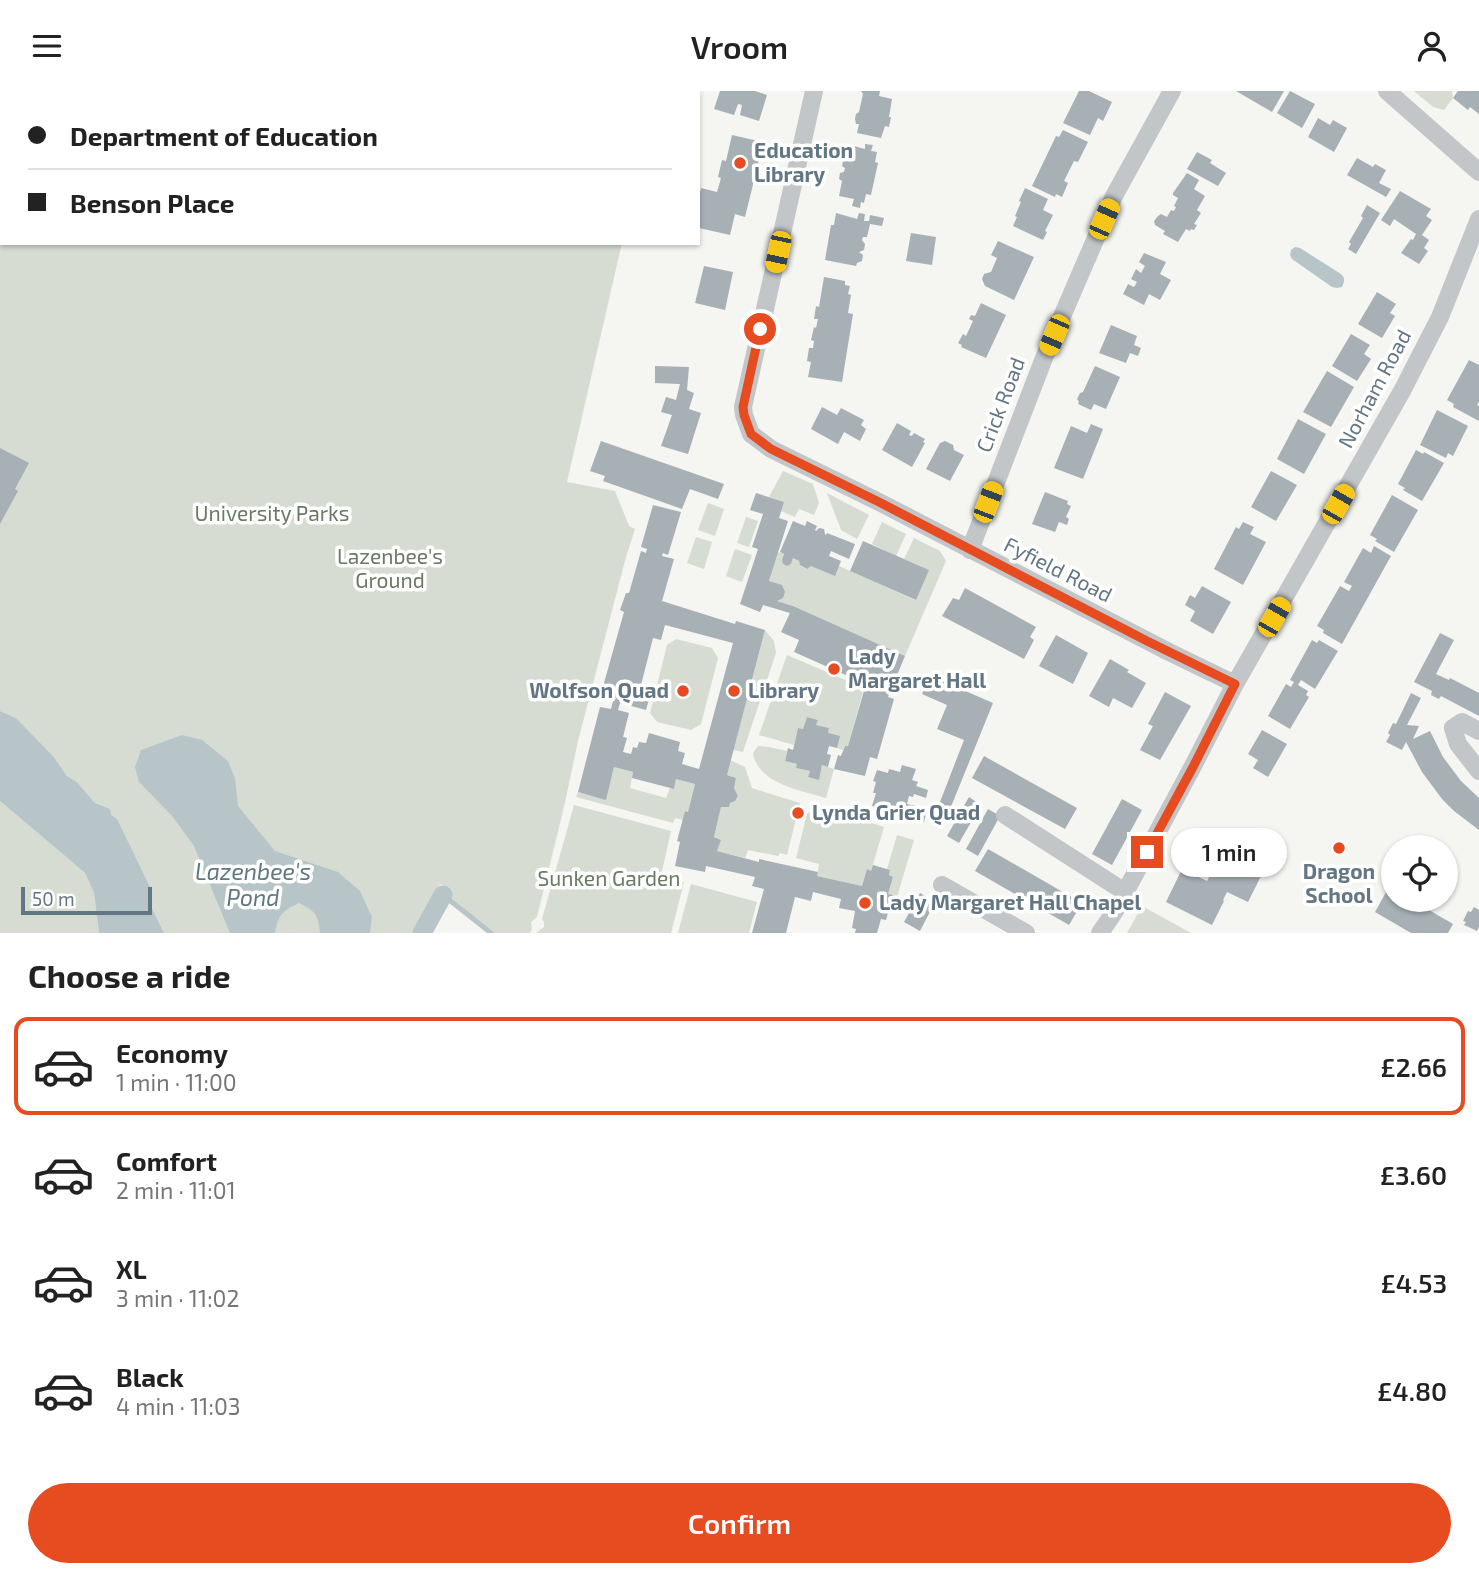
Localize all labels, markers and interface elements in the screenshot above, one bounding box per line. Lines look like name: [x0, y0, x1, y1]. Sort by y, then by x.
icon: menu: [28, 27, 66, 65]
text: Vroom: [691, 27, 788, 65]
icon: person: [1413, 27, 1451, 65]
text: Department of Education: [70, 120, 378, 151]
place label: Education Library: [754, 137, 853, 187]
marker: Education Library: [732, 155, 748, 171]
text: Benson Place: [70, 187, 234, 218]
car: [1086, 196, 1123, 242]
car: [764, 229, 793, 275]
car: [1037, 312, 1072, 358]
route start: [744, 313, 776, 345]
street label: Norham Road: [1332, 325, 1415, 452]
street label: Crick Road: [970, 354, 1029, 455]
car: [971, 479, 1006, 525]
car: [1319, 481, 1358, 527]
park label: University Parks: [195, 500, 349, 525]
street label: Fyfield Road: [1001, 531, 1117, 607]
park label: Lazenbee's Ground: [337, 543, 443, 592]
car: [1255, 594, 1294, 640]
place label: Lady Margaret Hall: [848, 643, 986, 692]
marker: Lady Margaret Hall: [826, 661, 842, 677]
place label: Wolfson Quad: [529, 677, 669, 703]
place label: Library: [748, 677, 819, 703]
marker: Wolfson Quad: [675, 683, 691, 699]
marker: Library: [726, 683, 742, 699]
place label: Lynda Grier Quad: [812, 799, 980, 825]
marker: Lynda Grier Quad: [790, 805, 806, 821]
callout: 1 min: [1172, 827, 1287, 877]
map controls: [1381, 835, 1458, 912]
button: locate: [1381, 835, 1458, 912]
route end: [1131, 836, 1163, 868]
text: 1 min: [1202, 838, 1256, 866]
marker: Dragon School: [1331, 840, 1347, 856]
water label: Lazenbee's Pond: [195, 857, 311, 911]
place label: Dragon School: [1303, 858, 1375, 907]
park label: Sunken Garden: [538, 865, 680, 890]
scale bar: [21, 884, 152, 916]
text: 50 m: [32, 887, 75, 910]
place label: Lady Margaret Hall Chapel: [879, 889, 1141, 915]
marker: Lady Margaret Hall Chapel: [857, 895, 873, 911]
text: Choose a ride: [28, 956, 231, 994]
icon: car: [32, 1035, 95, 1098]
text: Economy: [116, 1037, 228, 1068]
text: £2.66: [1381, 1051, 1447, 1082]
text: 1 min · 11:00: [116, 1068, 237, 1096]
icon: car: [32, 1143, 95, 1206]
text: Comfort: [116, 1145, 217, 1176]
text: £3.60: [1380, 1159, 1447, 1190]
text: 2 min · 11:01: [116, 1176, 236, 1204]
icon: car: [32, 1251, 95, 1314]
text: XL: [116, 1253, 147, 1284]
text: £4.53: [1381, 1267, 1447, 1298]
text: 3 min · 11:02: [116, 1284, 239, 1312]
icon: car: [32, 1359, 95, 1422]
text: Black: [116, 1361, 184, 1392]
text: £4.80: [1377, 1375, 1447, 1406]
text: 4 min · 11:03: [116, 1392, 241, 1420]
button: Confirm: [28, 1483, 1451, 1563]

